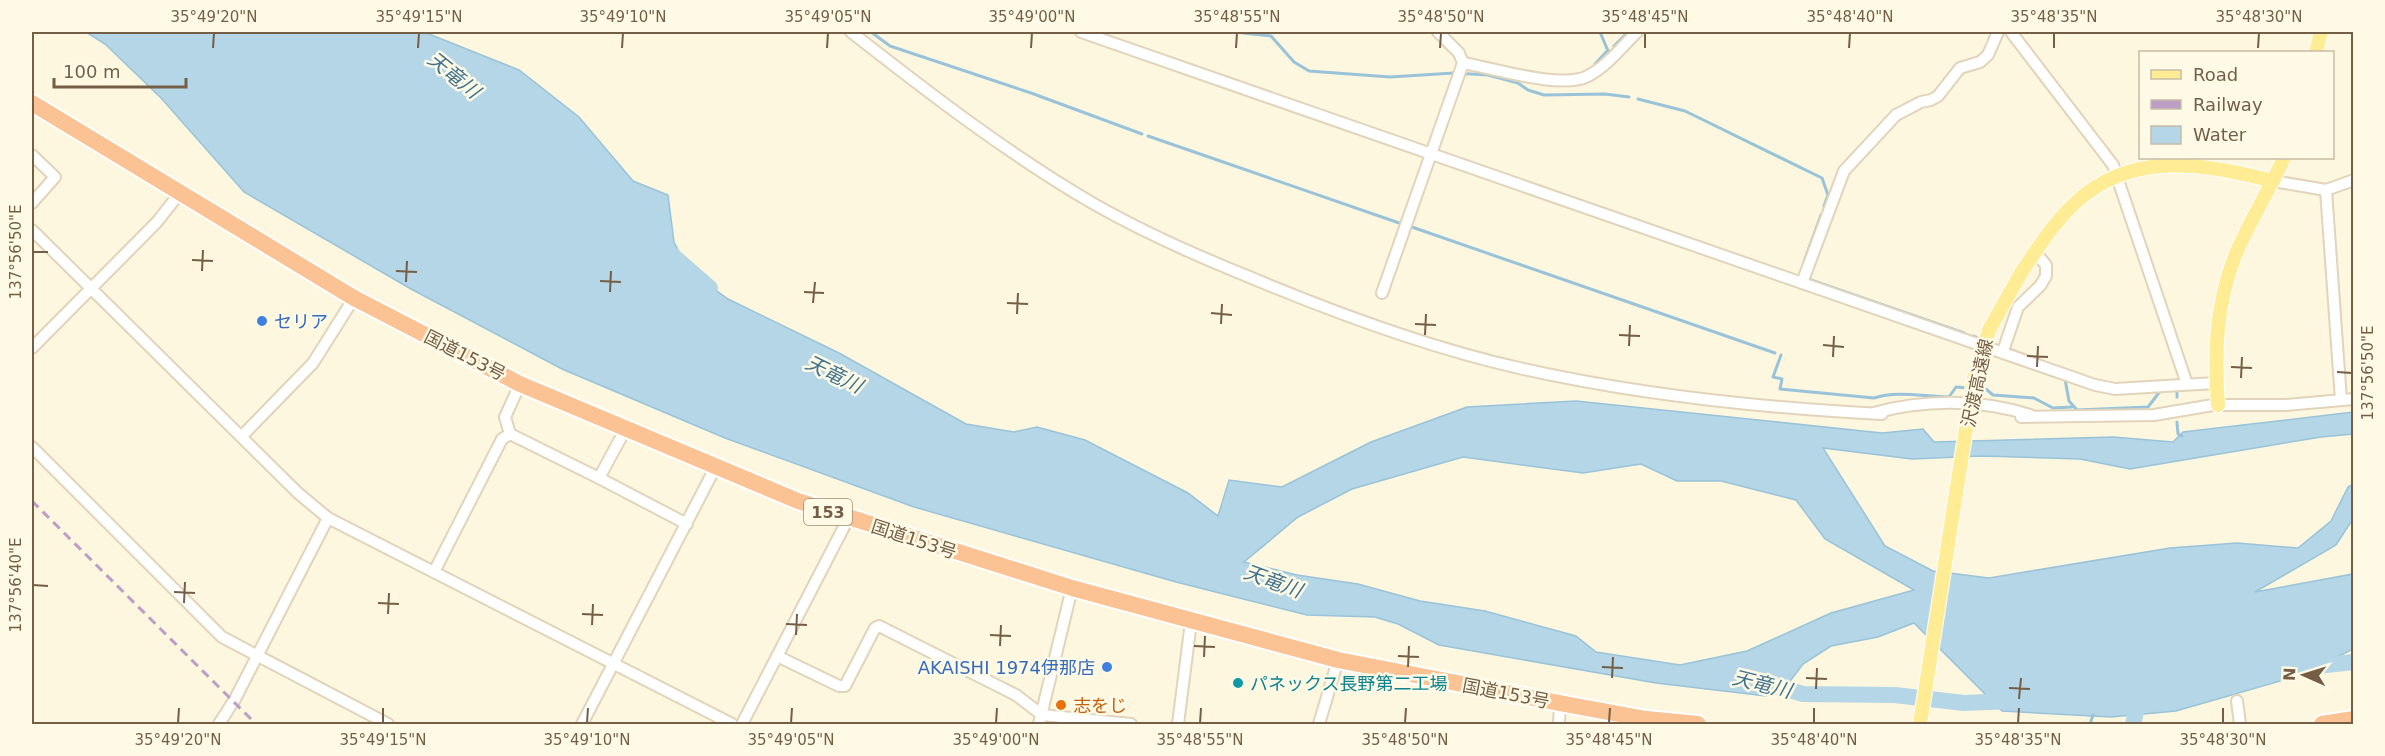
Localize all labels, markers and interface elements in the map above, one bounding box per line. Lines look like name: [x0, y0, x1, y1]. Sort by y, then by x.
text: 35°49'20"N: [170, 8, 258, 26]
text: 35°49'15"N: [375, 8, 463, 26]
text: 35°49'10"N: [579, 8, 667, 26]
text: 35°49'05"N: [784, 8, 872, 26]
text: 35°49'00"N: [988, 8, 1076, 26]
text: 35°48'55"N: [1193, 8, 1281, 26]
text: 35°48'50"N: [1397, 8, 1485, 26]
text: 35°48'45"N: [1601, 8, 1689, 26]
text: 35°48'40"N: [1806, 8, 1894, 26]
text: 35°48'35"N: [2010, 8, 2098, 26]
text: 35°48'30"N: [2215, 8, 2303, 26]
water label: 天竜川: [423, 47, 486, 104]
scale bar: [54, 51, 186, 89]
legend: [2139, 51, 2334, 159]
text: 100 m: [63, 61, 121, 82]
text: Road: [2193, 64, 2238, 85]
text: Railway: [2193, 94, 2263, 115]
text: Water: [2193, 124, 2247, 145]
text: 137°56'50"E: [7, 205, 25, 299]
place label: セリア: [274, 311, 328, 332]
marker: セリア: [255, 314, 269, 328]
street label: 国道153号: [421, 326, 509, 384]
text: 137°56'50"E: [2359, 326, 2377, 420]
street label: 沢渡高遠線: [1957, 337, 1997, 429]
water label: 天竜川: [802, 350, 868, 399]
road number: 153: [804, 499, 852, 525]
street label: 国道153号: [869, 515, 959, 563]
text: 137°56'40"E: [7, 538, 25, 632]
water label: 天竜川: [1241, 559, 1307, 603]
north arrow: [2274, 645, 2334, 705]
place label: AKAISHI 1974伊那店: [918, 657, 1095, 678]
marker: AKAISHI 1974伊那店: [1100, 660, 1114, 674]
water label: 天竜川: [1730, 665, 1796, 703]
text: N: [2280, 667, 2299, 681]
place label: パネックス長野第二工場: [1250, 673, 1447, 694]
street label: 国道153号: [1461, 674, 1551, 712]
marker: パネックス長野第二工場: [1231, 676, 1245, 690]
place label: 志をじ: [1073, 695, 1127, 716]
marker: 志をじ: [1054, 698, 1068, 712]
text: 35°49'20"N: [134, 731, 222, 749]
text: 35°49'15"N: [339, 731, 427, 749]
text: 35°49'10"N: [543, 731, 631, 749]
text: 35°49'05"N: [747, 731, 835, 749]
text: 35°49'00"N: [952, 731, 1040, 749]
text: 35°48'55"N: [1156, 731, 1244, 749]
text: 35°48'50"N: [1361, 731, 1449, 749]
text: 35°48'45"N: [1565, 731, 1653, 749]
text: 35°48'40"N: [1770, 731, 1858, 749]
text: 35°48'35"N: [1974, 731, 2062, 749]
text: 35°48'30"N: [2179, 731, 2267, 749]

